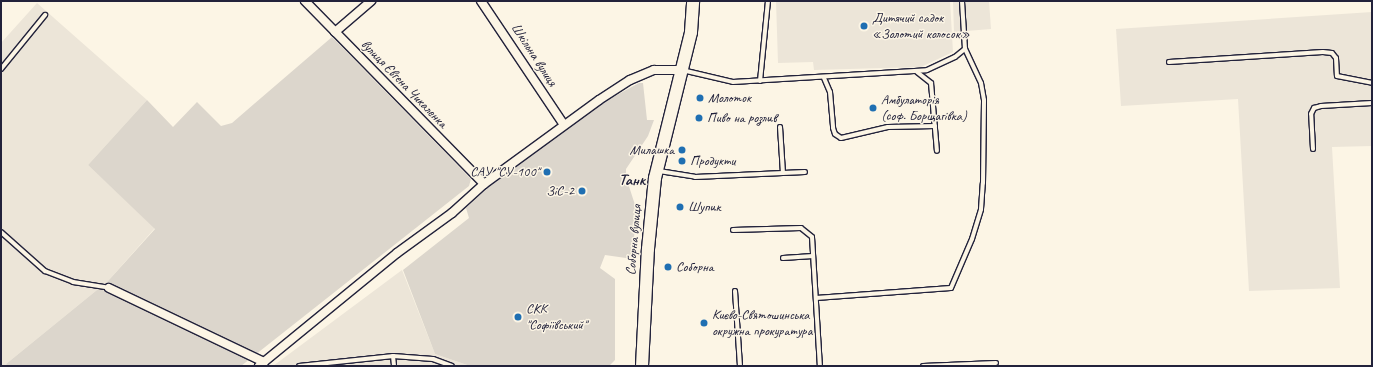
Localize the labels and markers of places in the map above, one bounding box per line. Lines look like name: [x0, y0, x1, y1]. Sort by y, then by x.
place label: Дитячий садок «Золотий колосок»: [872, 10, 970, 42]
marker: Дитячий садок «Золотий колосок»: [859, 21, 869, 31]
place label: Молоток: [708, 90, 751, 106]
place label: Амбулаторія (соф. Борщагівка): [881, 92, 967, 124]
marker: Молоток: [695, 93, 705, 103]
marker: Амбулаторія (соф. Борщагівка): [868, 103, 878, 113]
place label: Пиво на розлив: [707, 110, 778, 126]
marker: Пиво на розлив: [694, 113, 704, 123]
place label: Милашка: [630, 142, 674, 158]
marker: Милашка: [677, 145, 687, 155]
place label: Продукти: [690, 153, 735, 169]
marker: Продукти: [677, 156, 687, 166]
place label: САУ "СУ-100": [470, 164, 539, 180]
marker: САУ "СУ-100": [542, 167, 552, 177]
place label: ЗіС-2: [546, 183, 574, 199]
marker: ЗіС-2: [577, 186, 587, 196]
place label: Шупик: [688, 199, 721, 215]
marker: Шупик: [675, 202, 685, 212]
place label: Соборна: [676, 259, 713, 275]
marker: Соборна: [663, 262, 673, 272]
place label: СКК "Софіївський": [526, 301, 587, 334]
place label: Києво-Святошинська окружна прокуратура: [712, 307, 813, 340]
marker: СКК "Софіївський": [513, 312, 523, 322]
marker: Києво-Святошинська окружна прокуратура: [699, 318, 709, 328]

